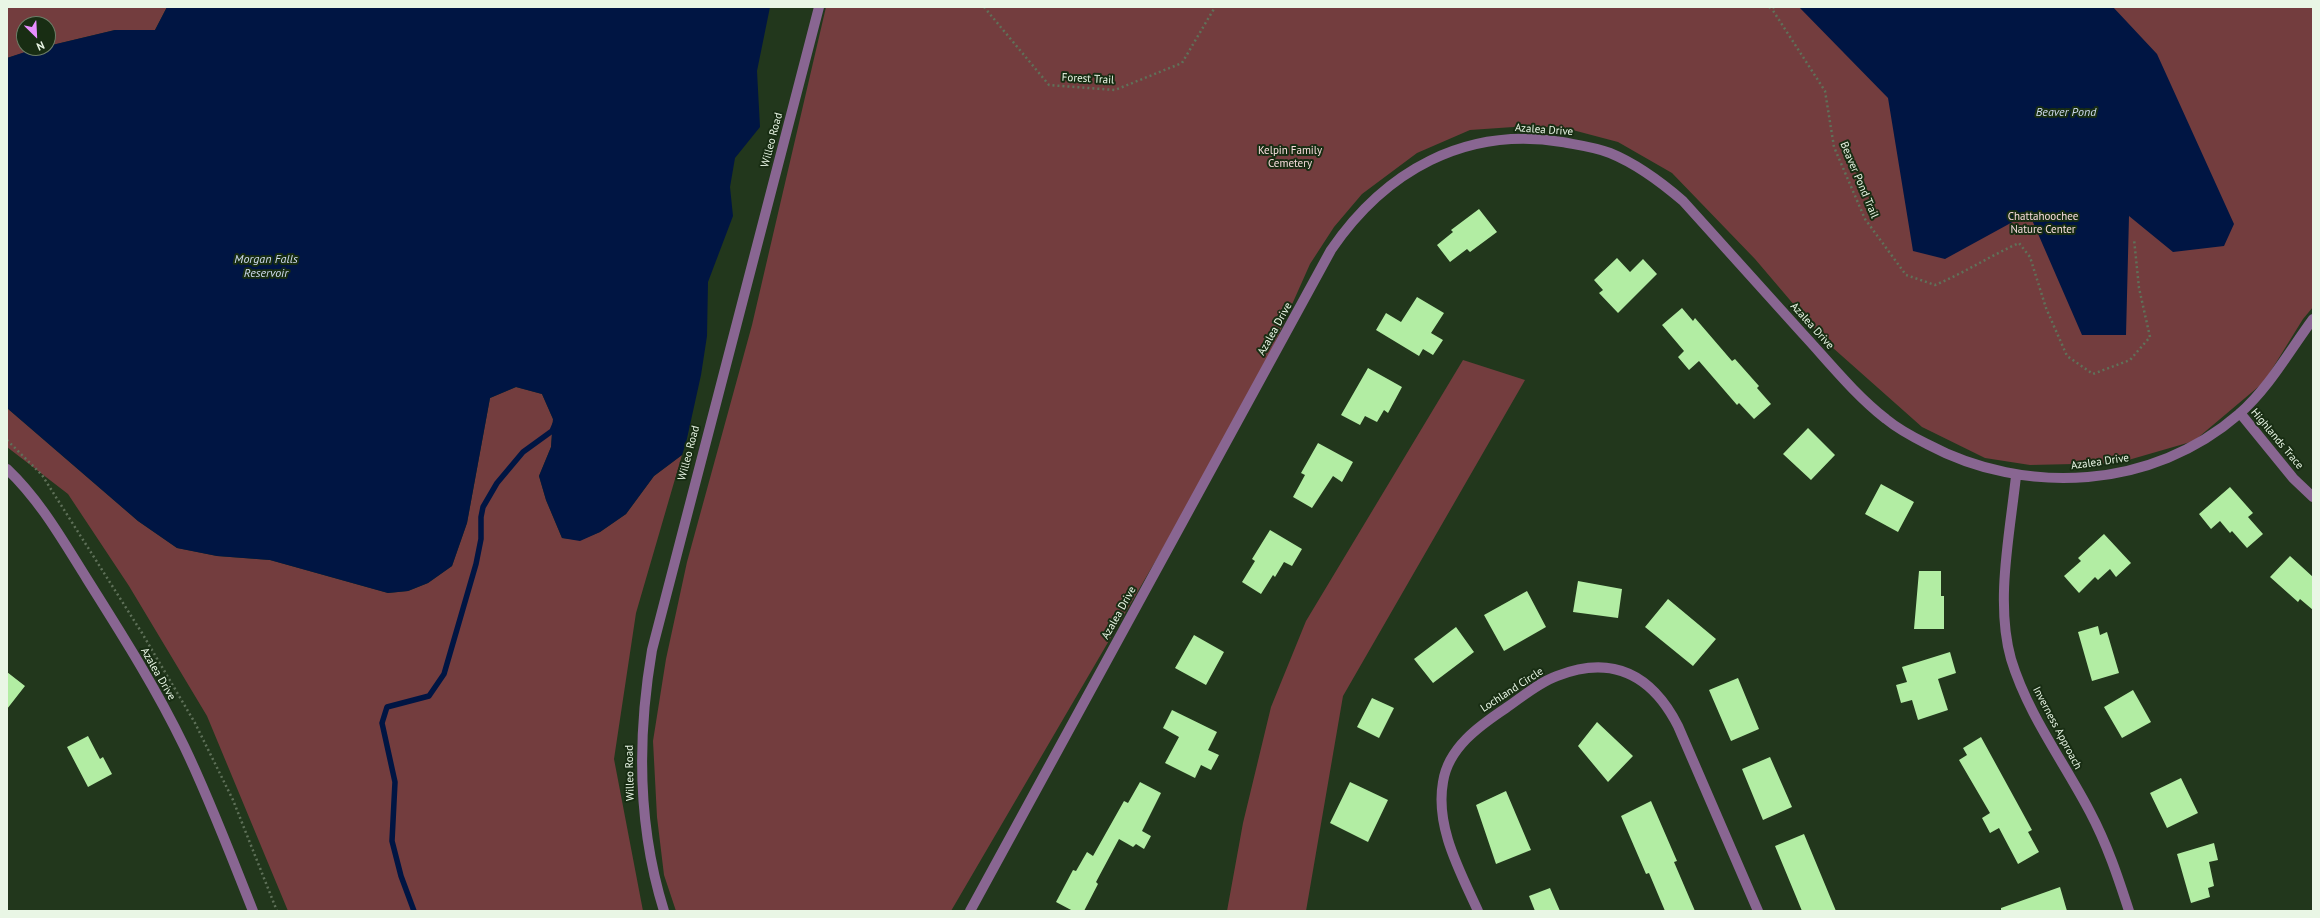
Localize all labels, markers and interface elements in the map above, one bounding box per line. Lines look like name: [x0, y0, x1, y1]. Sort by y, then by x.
north arrow: [16, 16, 56, 56]
text: N: [34, 38, 47, 54]
street label: Forest Trail: [1061, 71, 1115, 87]
water label: Beaver Pond: [2036, 106, 2096, 120]
street label: Willeo Road: [758, 111, 786, 169]
street label: Azalea Drive: [1514, 121, 1574, 139]
street label: Beaver Pond Trail: [1837, 140, 1881, 220]
park label: Kelpin Family Cemetery: [1258, 144, 1322, 170]
park label: Chattahoochee Nature Center: [2008, 210, 2078, 236]
water label: Morgan Falls Reservoir: [234, 253, 298, 281]
street label: Azalea Drive: [1255, 300, 1295, 358]
street label: Azalea Drive: [1788, 300, 1836, 352]
street label: Highlands Trace: [2248, 406, 2306, 472]
street label: Willeo Road: [675, 424, 703, 482]
street label: Azalea Drive: [2070, 451, 2130, 473]
street label: Azalea Drive: [1099, 584, 1139, 642]
street label: Azalea Drive: [138, 645, 178, 703]
street label: Lochland Circle: [1478, 665, 1546, 715]
street label: Inverness Approach: [2030, 684, 2084, 772]
street label: Willeo Road: [623, 745, 637, 801]

